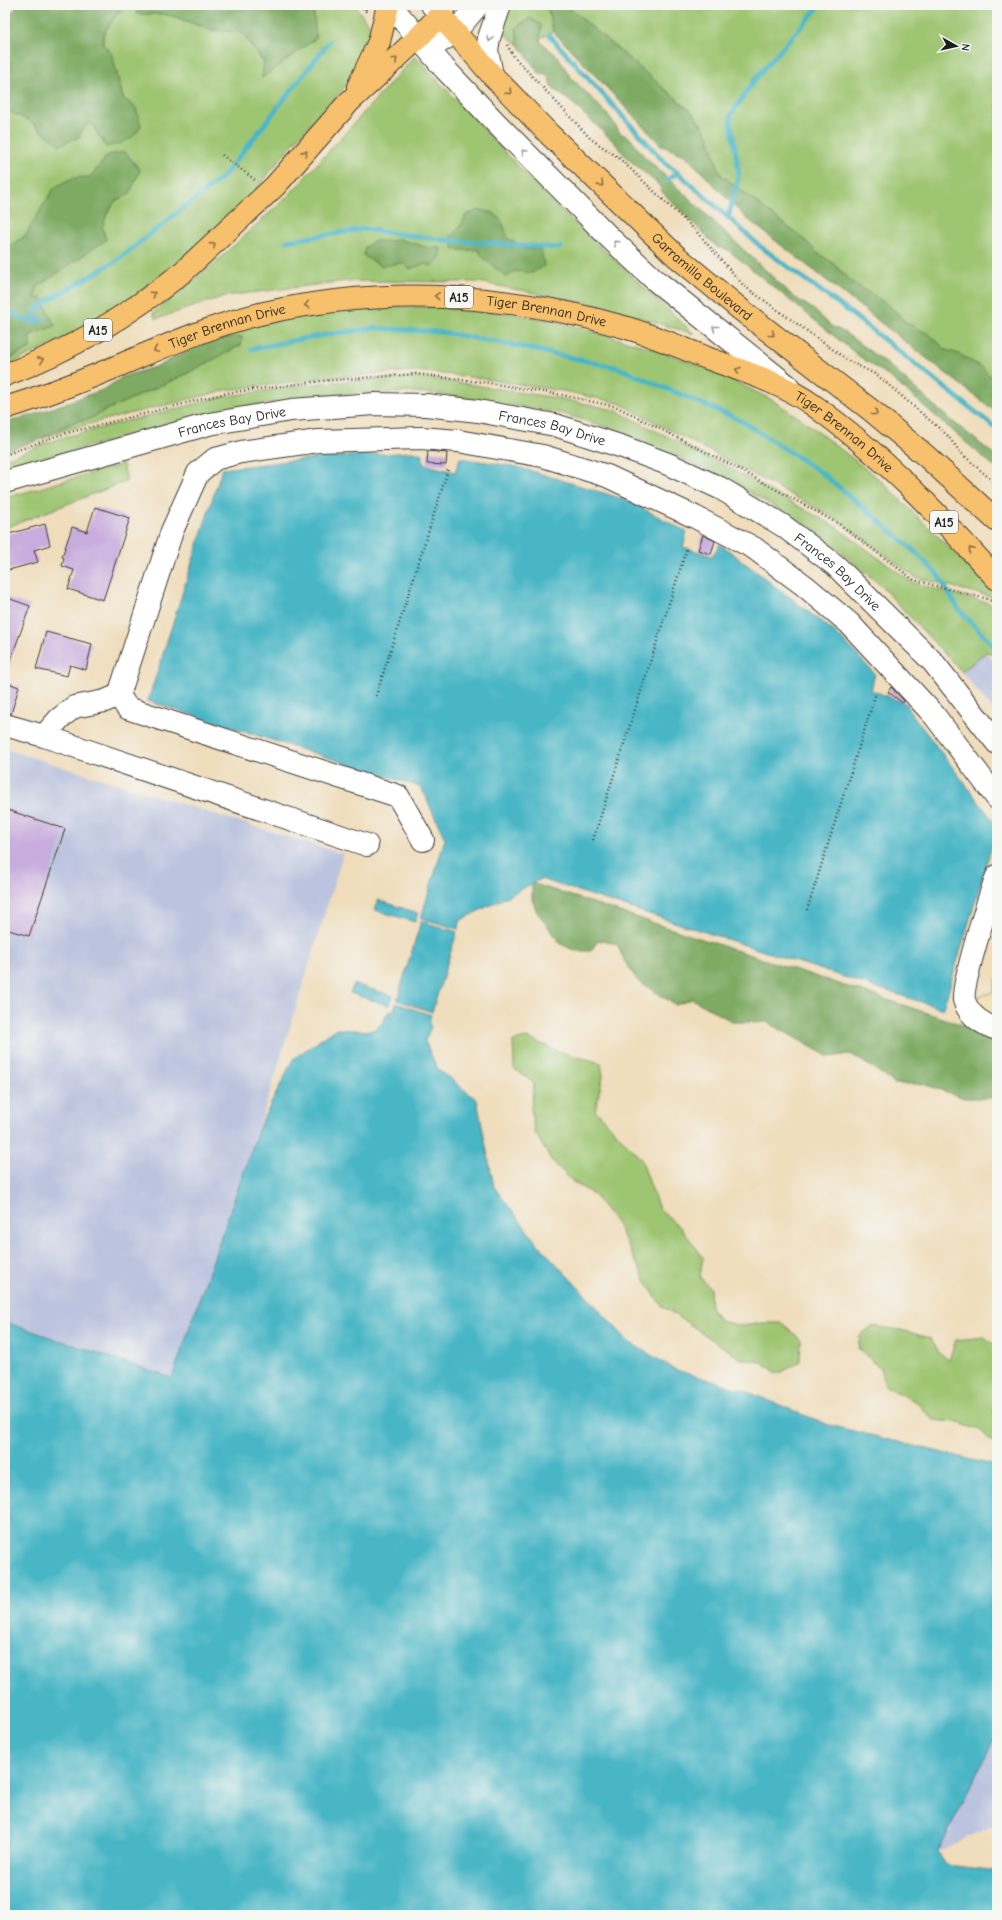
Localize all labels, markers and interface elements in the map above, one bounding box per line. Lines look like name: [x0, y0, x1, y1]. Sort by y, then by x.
north arrow: [936, 26, 976, 66]
one-way arrow: [486, 36, 495, 43]
text: N: [958, 43, 972, 52]
one-way arrow: [390, 57, 398, 64]
one-way arrow: [504, 87, 512, 95]
one-way arrow: [521, 149, 529, 157]
one-way arrow: [300, 150, 307, 158]
one-way arrow: [596, 179, 604, 187]
street label: Garramilla Boulevard: [648, 229, 756, 324]
one-way arrow: [613, 241, 621, 248]
one-way arrow: [208, 242, 216, 250]
road number: A15: [445, 286, 473, 308]
one-way arrow: [149, 292, 156, 299]
one-way arrow: [434, 292, 440, 301]
street label: Tiger Brennan Drive: [486, 292, 608, 331]
one-way arrow: [304, 300, 310, 308]
street label: Tiger Brennan Drive: [166, 301, 287, 353]
road number: A15: [84, 319, 112, 341]
one-way arrow: [712, 325, 720, 332]
one-way arrow: [768, 329, 775, 336]
one-way arrow: [153, 345, 161, 353]
one-way arrow: [37, 357, 44, 365]
one-way arrow: [735, 366, 742, 374]
street label: Tiger Brennan Drive: [792, 387, 897, 476]
street label: Frances Bay Drive: [176, 403, 287, 441]
street label: Frances Bay Drive: [497, 407, 608, 450]
one-way arrow: [871, 409, 878, 416]
road number: A15: [930, 511, 958, 533]
street label: Frances Bay Drive: [791, 529, 884, 615]
one-way arrow: [969, 548, 976, 555]

